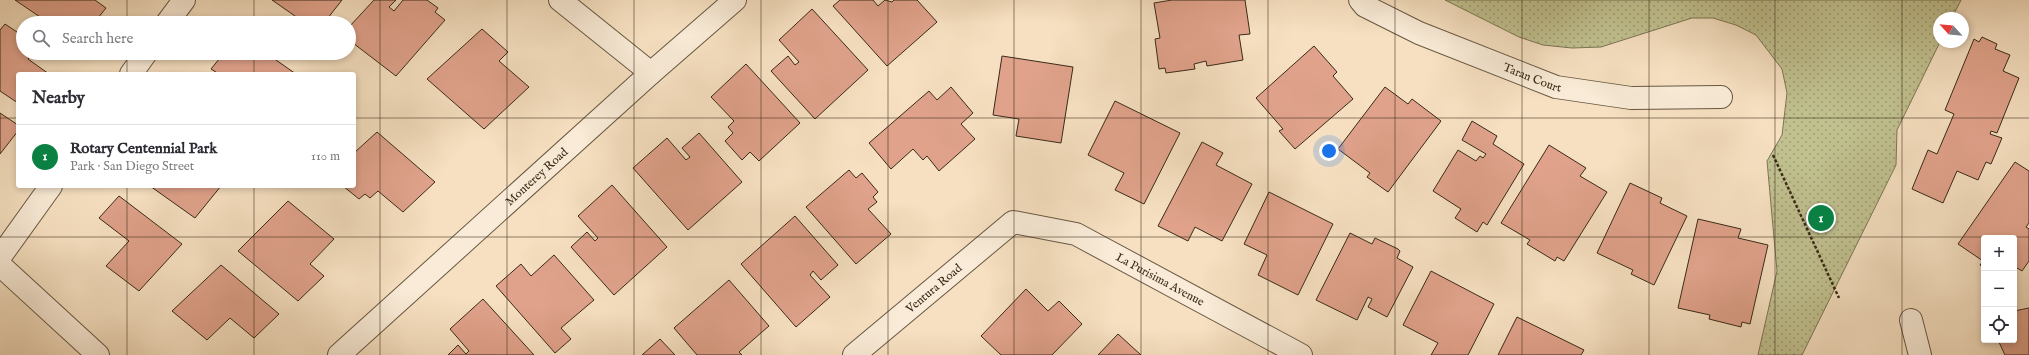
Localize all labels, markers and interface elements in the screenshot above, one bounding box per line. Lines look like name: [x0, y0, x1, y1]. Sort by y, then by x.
north arrow: [1933, 12, 1969, 48]
search box: [16, 16, 356, 60]
icon: search: [30, 27, 52, 49]
text: Search here: [62, 29, 133, 48]
street label: Taran Court: [1501, 59, 1562, 95]
text: Nearby: [32, 88, 85, 109]
text: Rotary Centennial Park: [70, 139, 217, 158]
your location: [1319, 141, 1339, 161]
street label: Monterey Road: [502, 144, 571, 209]
text: 1: [43, 148, 47, 165]
text: 110 m: [311, 148, 340, 165]
text: Park · San Diego Street: [70, 158, 194, 175]
pin: 1: [1808, 203, 1834, 233]
map controls: [1981, 235, 2017, 343]
button: +: [1981, 235, 2017, 271]
street label: La Purisima Avenue: [1113, 249, 1207, 309]
street label: Ventura Road: [902, 260, 965, 317]
button: −: [1981, 271, 2017, 307]
button: locate: [1981, 307, 2017, 343]

